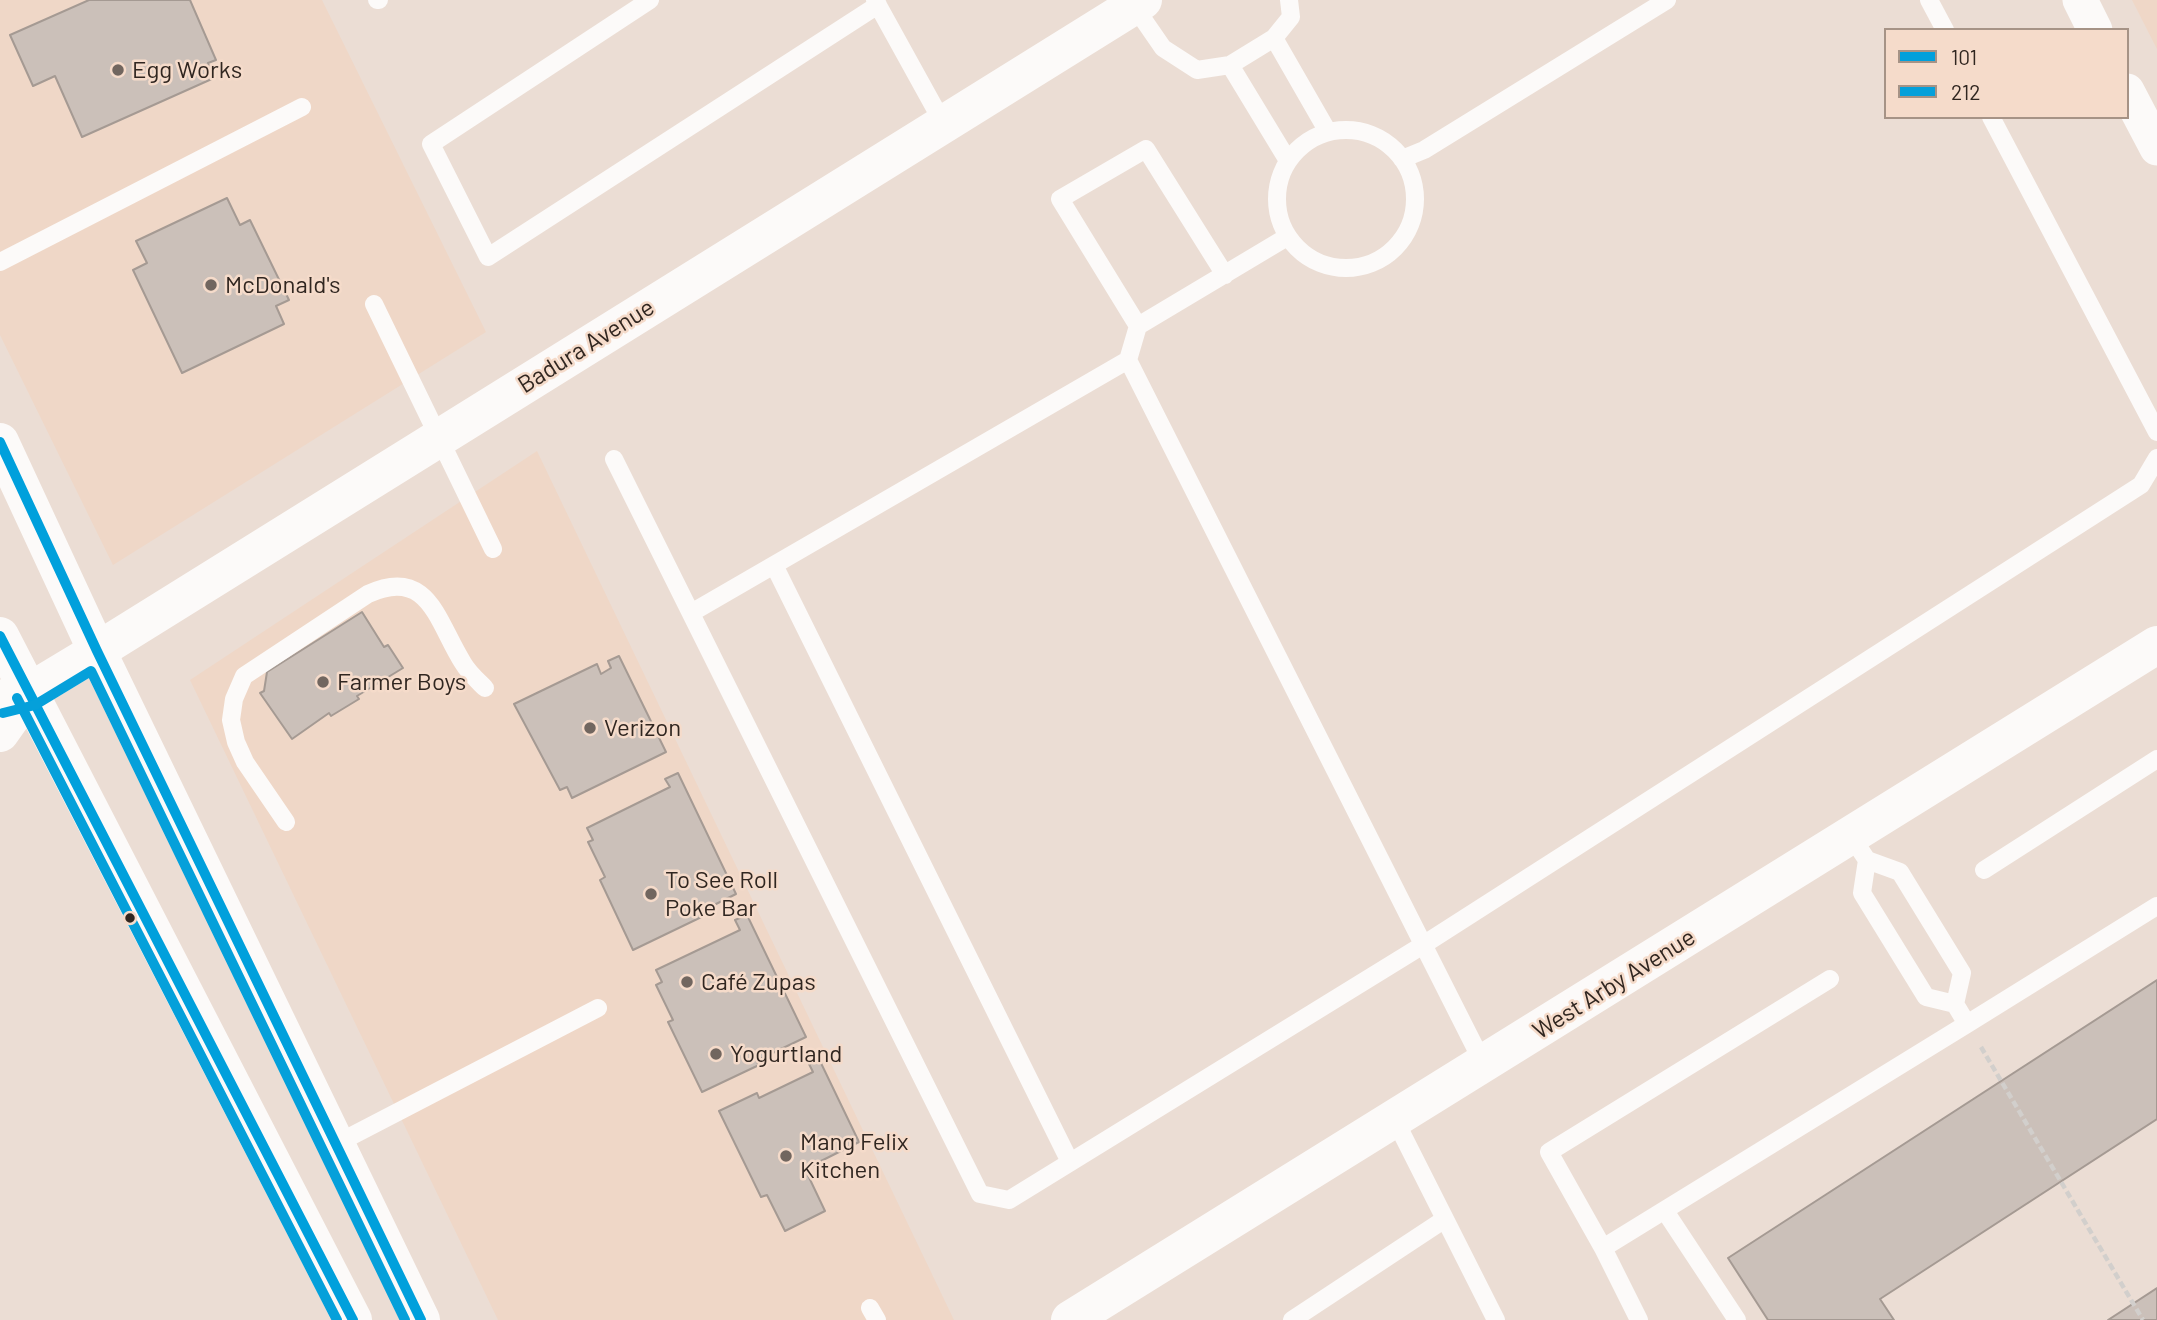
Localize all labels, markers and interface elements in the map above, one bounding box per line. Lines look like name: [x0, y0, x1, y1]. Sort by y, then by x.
legend: [1884, 28, 2129, 119]
text: 101: [1951, 44, 1977, 69]
place label: Egg Works: [132, 56, 242, 84]
marker: Egg Works: [110, 62, 126, 78]
text: 212: [1951, 79, 1981, 104]
place label: McDonald's: [225, 271, 340, 299]
marker: McDonald's: [203, 277, 219, 293]
street label: Badura Avenue: [513, 293, 659, 399]
place label: Farmer Boys: [337, 668, 466, 696]
marker: Farmer Boys: [315, 674, 331, 690]
place label: Verizon: [604, 714, 681, 742]
marker: Verizon: [582, 720, 598, 736]
place label: To See Roll Poke Bar: [665, 866, 778, 922]
marker: To See Roll Poke Bar: [643, 886, 659, 902]
unlabelled marker: [123, 911, 137, 925]
street label: West Arby Avenue: [1528, 923, 1700, 1045]
place label: Café Zupas: [701, 968, 816, 996]
marker: Café Zupas: [679, 974, 695, 990]
place label: Yogurtland: [730, 1040, 842, 1068]
marker: Yogurtland: [708, 1046, 724, 1062]
place label: Mang Felix Kitchen: [800, 1128, 909, 1184]
marker: Mang Felix Kitchen: [778, 1148, 794, 1164]

